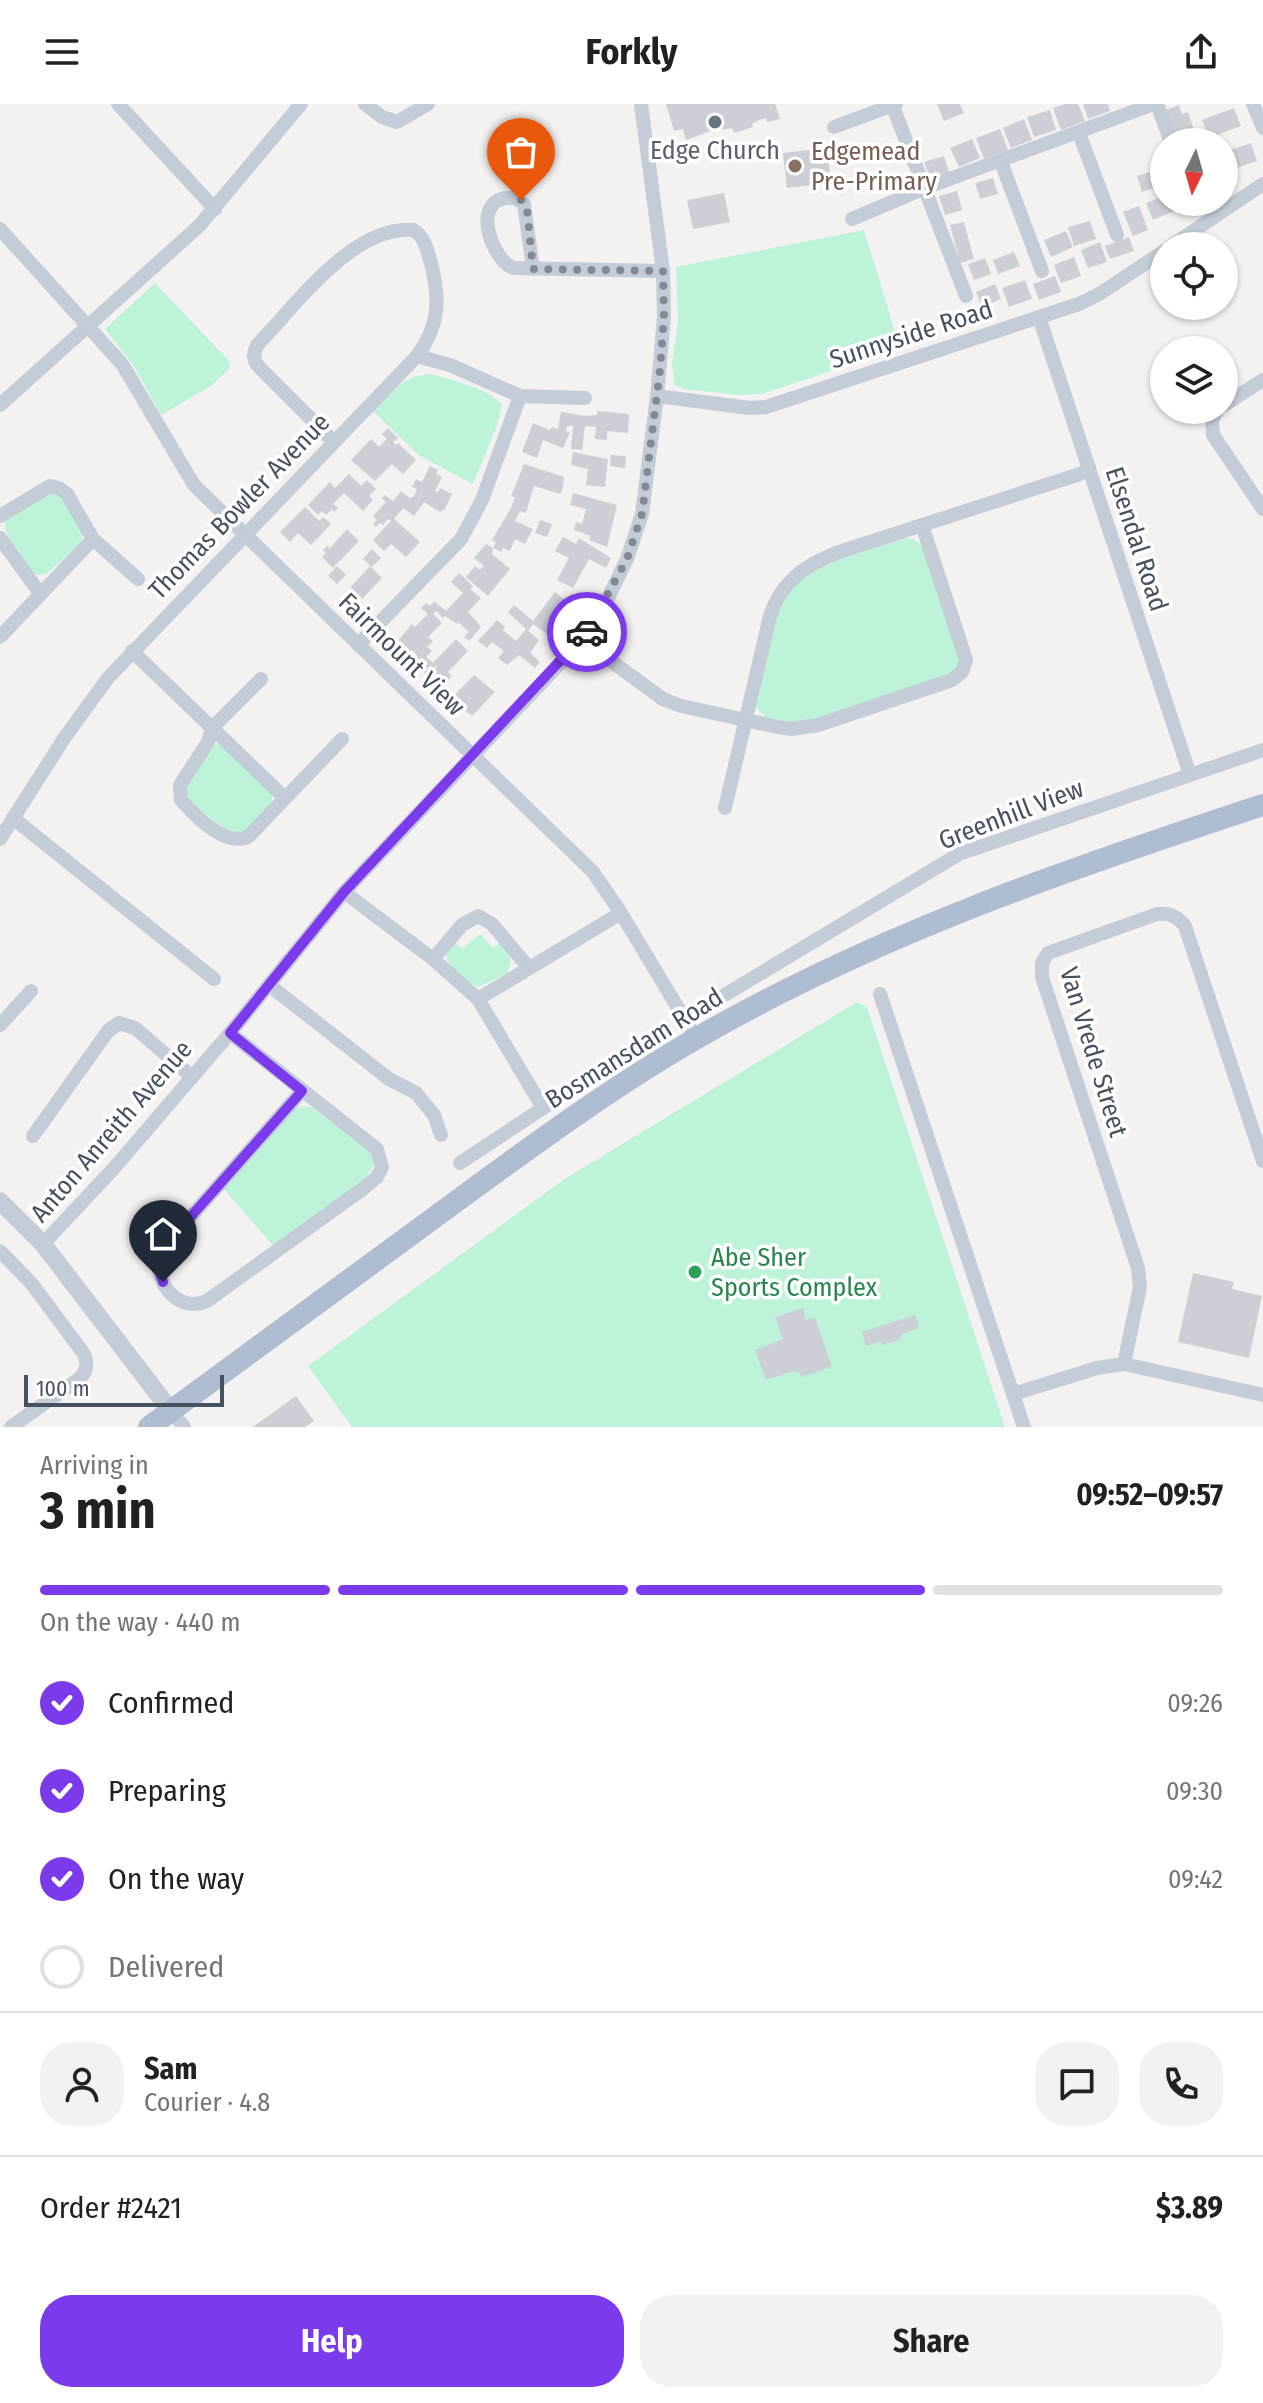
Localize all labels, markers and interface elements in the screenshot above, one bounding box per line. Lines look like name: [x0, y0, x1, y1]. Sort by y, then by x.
icon: menu: [40, 30, 84, 74]
text: Forkly: [586, 30, 677, 74]
icon: share: [1179, 30, 1223, 74]
marker: Edge Church: [706, 113, 724, 131]
pin: [487, 118, 555, 200]
north arrow: [1150, 128, 1238, 216]
map controls: [1150, 128, 1238, 424]
icon: bag: [499, 130, 543, 174]
place label: Edge Church: [650, 135, 780, 166]
place label: Edgemead Pre-Primary: [811, 136, 937, 197]
marker: Edgemead Pre-Primary: [786, 157, 804, 175]
button: locate: [1150, 232, 1238, 320]
street label: Sunnyside Road: [826, 294, 997, 375]
button: layers: [1150, 336, 1238, 424]
street label: Thomas Bowler Avenue: [142, 407, 336, 606]
street label: Elsendal Road: [1099, 463, 1174, 615]
street label: Fairmount View: [332, 586, 471, 722]
courier: [547, 592, 627, 672]
icon: car: [565, 610, 609, 654]
street label: Greenhill View: [934, 773, 1088, 856]
street label: Van Vrede Street: [1053, 964, 1134, 1141]
street label: Bosmansdam Road: [540, 981, 729, 1115]
street label: Anton Anreith Avenue: [24, 1034, 199, 1228]
pin: [129, 1200, 197, 1282]
icon: home: [141, 1212, 185, 1256]
place label: Abe Sher Sports Complex: [711, 1242, 878, 1303]
marker: Abe Sher Sports Complex: [686, 1263, 704, 1281]
scale bar: [24, 1371, 224, 1407]
text: 100 m: [36, 1375, 90, 1402]
text: Arriving in: [40, 1450, 149, 1481]
text: 09:52–09:57: [1076, 1477, 1223, 1513]
text: 3 min: [40, 1479, 156, 1542]
text: On the way · 440 m: [40, 1607, 241, 1638]
icon: check: [40, 1681, 84, 1725]
text: Confirmed: [108, 1685, 234, 1721]
text: 09:26: [1167, 1688, 1223, 1719]
icon: check: [40, 1769, 84, 1813]
text: Preparing: [108, 1773, 226, 1809]
text: 09:30: [1166, 1776, 1223, 1807]
icon: check: [40, 1857, 84, 1901]
text: On the way: [108, 1861, 244, 1897]
text: 09:42: [1168, 1864, 1223, 1895]
text: Delivered: [108, 1949, 224, 1985]
button: person: [40, 2042, 124, 2126]
button: chat: [1035, 2042, 1119, 2126]
button: phone: [1139, 2042, 1223, 2126]
text: Sam: [144, 2051, 197, 2087]
text: Courier · 4.8: [144, 2087, 270, 2118]
text: Order #2421: [40, 2190, 182, 2226]
text: $3.89: [1156, 2190, 1223, 2226]
button: Help: [40, 2295, 624, 2387]
button: Share: [640, 2295, 1223, 2387]

